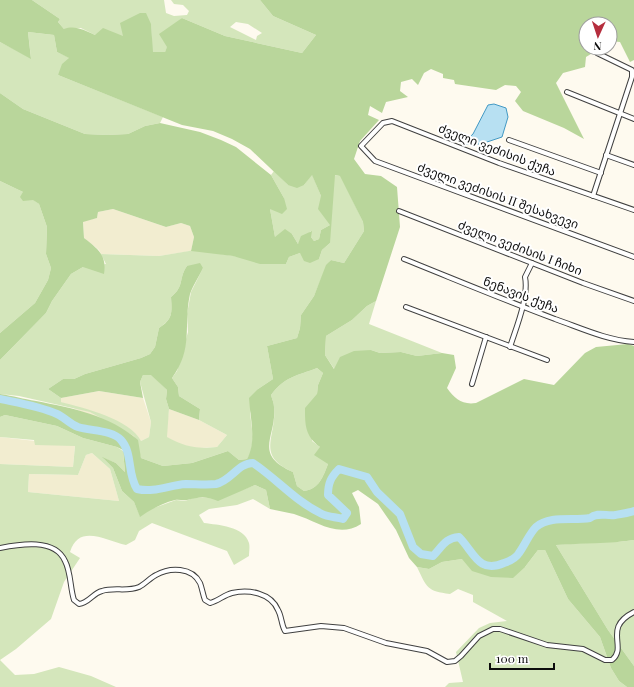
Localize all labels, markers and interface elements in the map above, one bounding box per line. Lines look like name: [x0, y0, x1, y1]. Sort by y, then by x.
north arrow: [578, 16, 618, 56]
text: N: [593, 39, 602, 54]
street label: ძველი ვეძისის ქუჩა: [436, 119, 558, 180]
street label: ძველი ვეძისის II შესახვევი: [415, 158, 581, 233]
street label: ძველი ვეძისის I ჩიხი: [456, 216, 585, 279]
street label: ნენავის ქუჩა: [481, 272, 561, 316]
scale bar: [490, 645, 554, 671]
text: 100 m: [496, 650, 529, 666]

